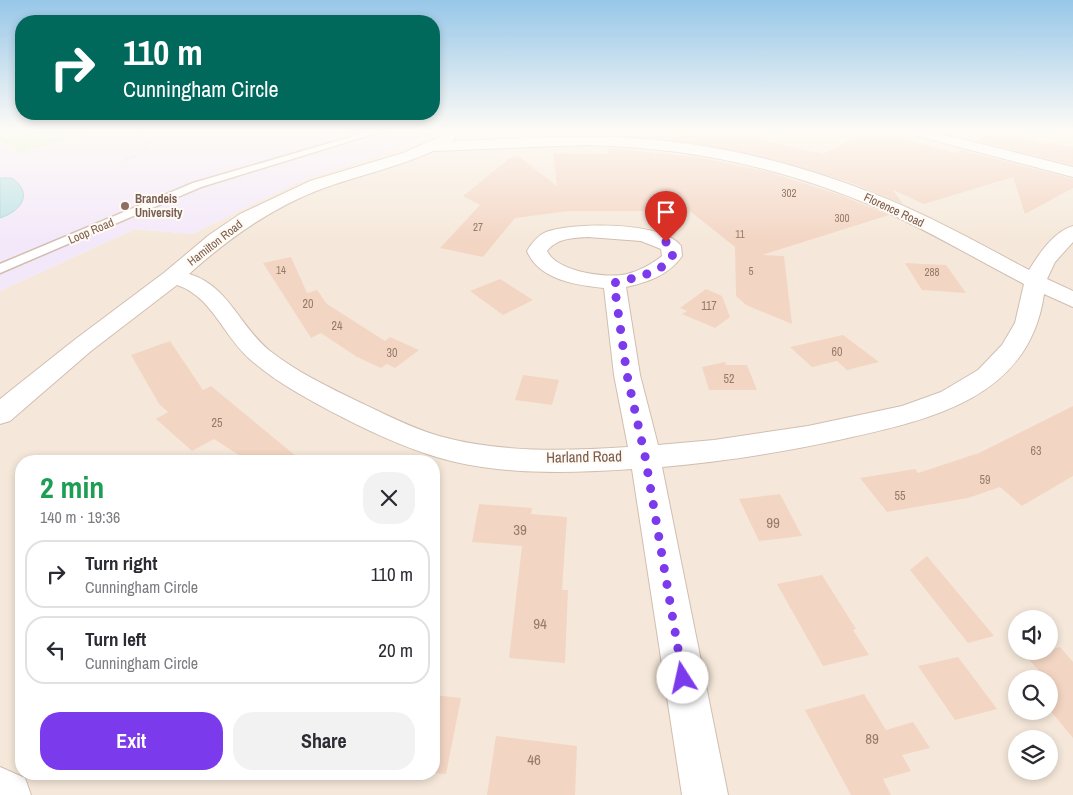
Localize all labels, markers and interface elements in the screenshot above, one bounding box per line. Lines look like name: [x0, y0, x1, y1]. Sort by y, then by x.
text: 110 m: [123, 29, 203, 76]
icon: right: [40, 35, 105, 100]
text: Cunningham Circle: [123, 74, 278, 104]
house number: 302: [781, 186, 797, 200]
street label: Florence Road: [861, 189, 927, 231]
place label: Brandeis University: [135, 191, 183, 221]
pin: [645, 191, 687, 242]
icon: arrive: [652, 198, 680, 226]
marker: Brandeis University: [119, 200, 131, 212]
house number: 300: [834, 211, 850, 225]
street label: Loop Road: [66, 214, 116, 248]
street label: Hamilton Road: [184, 216, 246, 270]
house number: 27: [473, 220, 483, 234]
house number: 11: [735, 227, 745, 241]
house number: 14: [276, 263, 286, 277]
house number: 5: [748, 264, 754, 278]
house number: 288: [924, 265, 940, 279]
house number: 20: [303, 296, 313, 312]
house number: 117: [701, 298, 717, 314]
house number: 24: [332, 318, 343, 334]
house number: 60: [832, 344, 842, 360]
house number: 30: [387, 345, 397, 361]
house number: 52: [724, 371, 734, 387]
house number: 25: [212, 415, 223, 431]
house number: 63: [1031, 443, 1041, 459]
street label: Harland Road: [546, 445, 622, 468]
text: 2 min: [40, 467, 104, 507]
button: close: [363, 472, 415, 524]
house number: 59: [980, 472, 990, 488]
house number: 55: [895, 488, 906, 504]
text: 140 m · 19:36: [40, 506, 120, 528]
house number: 99: [766, 512, 780, 533]
house number: 39: [513, 519, 527, 540]
text: Turn right: [85, 550, 157, 576]
icon: right: [42, 560, 70, 588]
text: 110 m: [371, 561, 413, 587]
text: Cunningham Circle: [85, 576, 198, 598]
map controls: [1008, 610, 1058, 780]
button: sound: [1008, 610, 1058, 660]
house number: 94: [533, 613, 547, 634]
text: Turn left: [85, 626, 146, 652]
icon: left: [42, 636, 70, 664]
text: 20 m: [378, 637, 413, 663]
position arrow: [656, 651, 708, 703]
text: Cunningham Circle: [85, 652, 198, 674]
button: search: [1008, 670, 1058, 720]
button: Exit: [40, 712, 223, 770]
button: Share: [233, 712, 415, 770]
house number: 89: [865, 728, 879, 749]
button: layers: [1008, 730, 1058, 780]
house number: 46: [527, 749, 541, 770]

